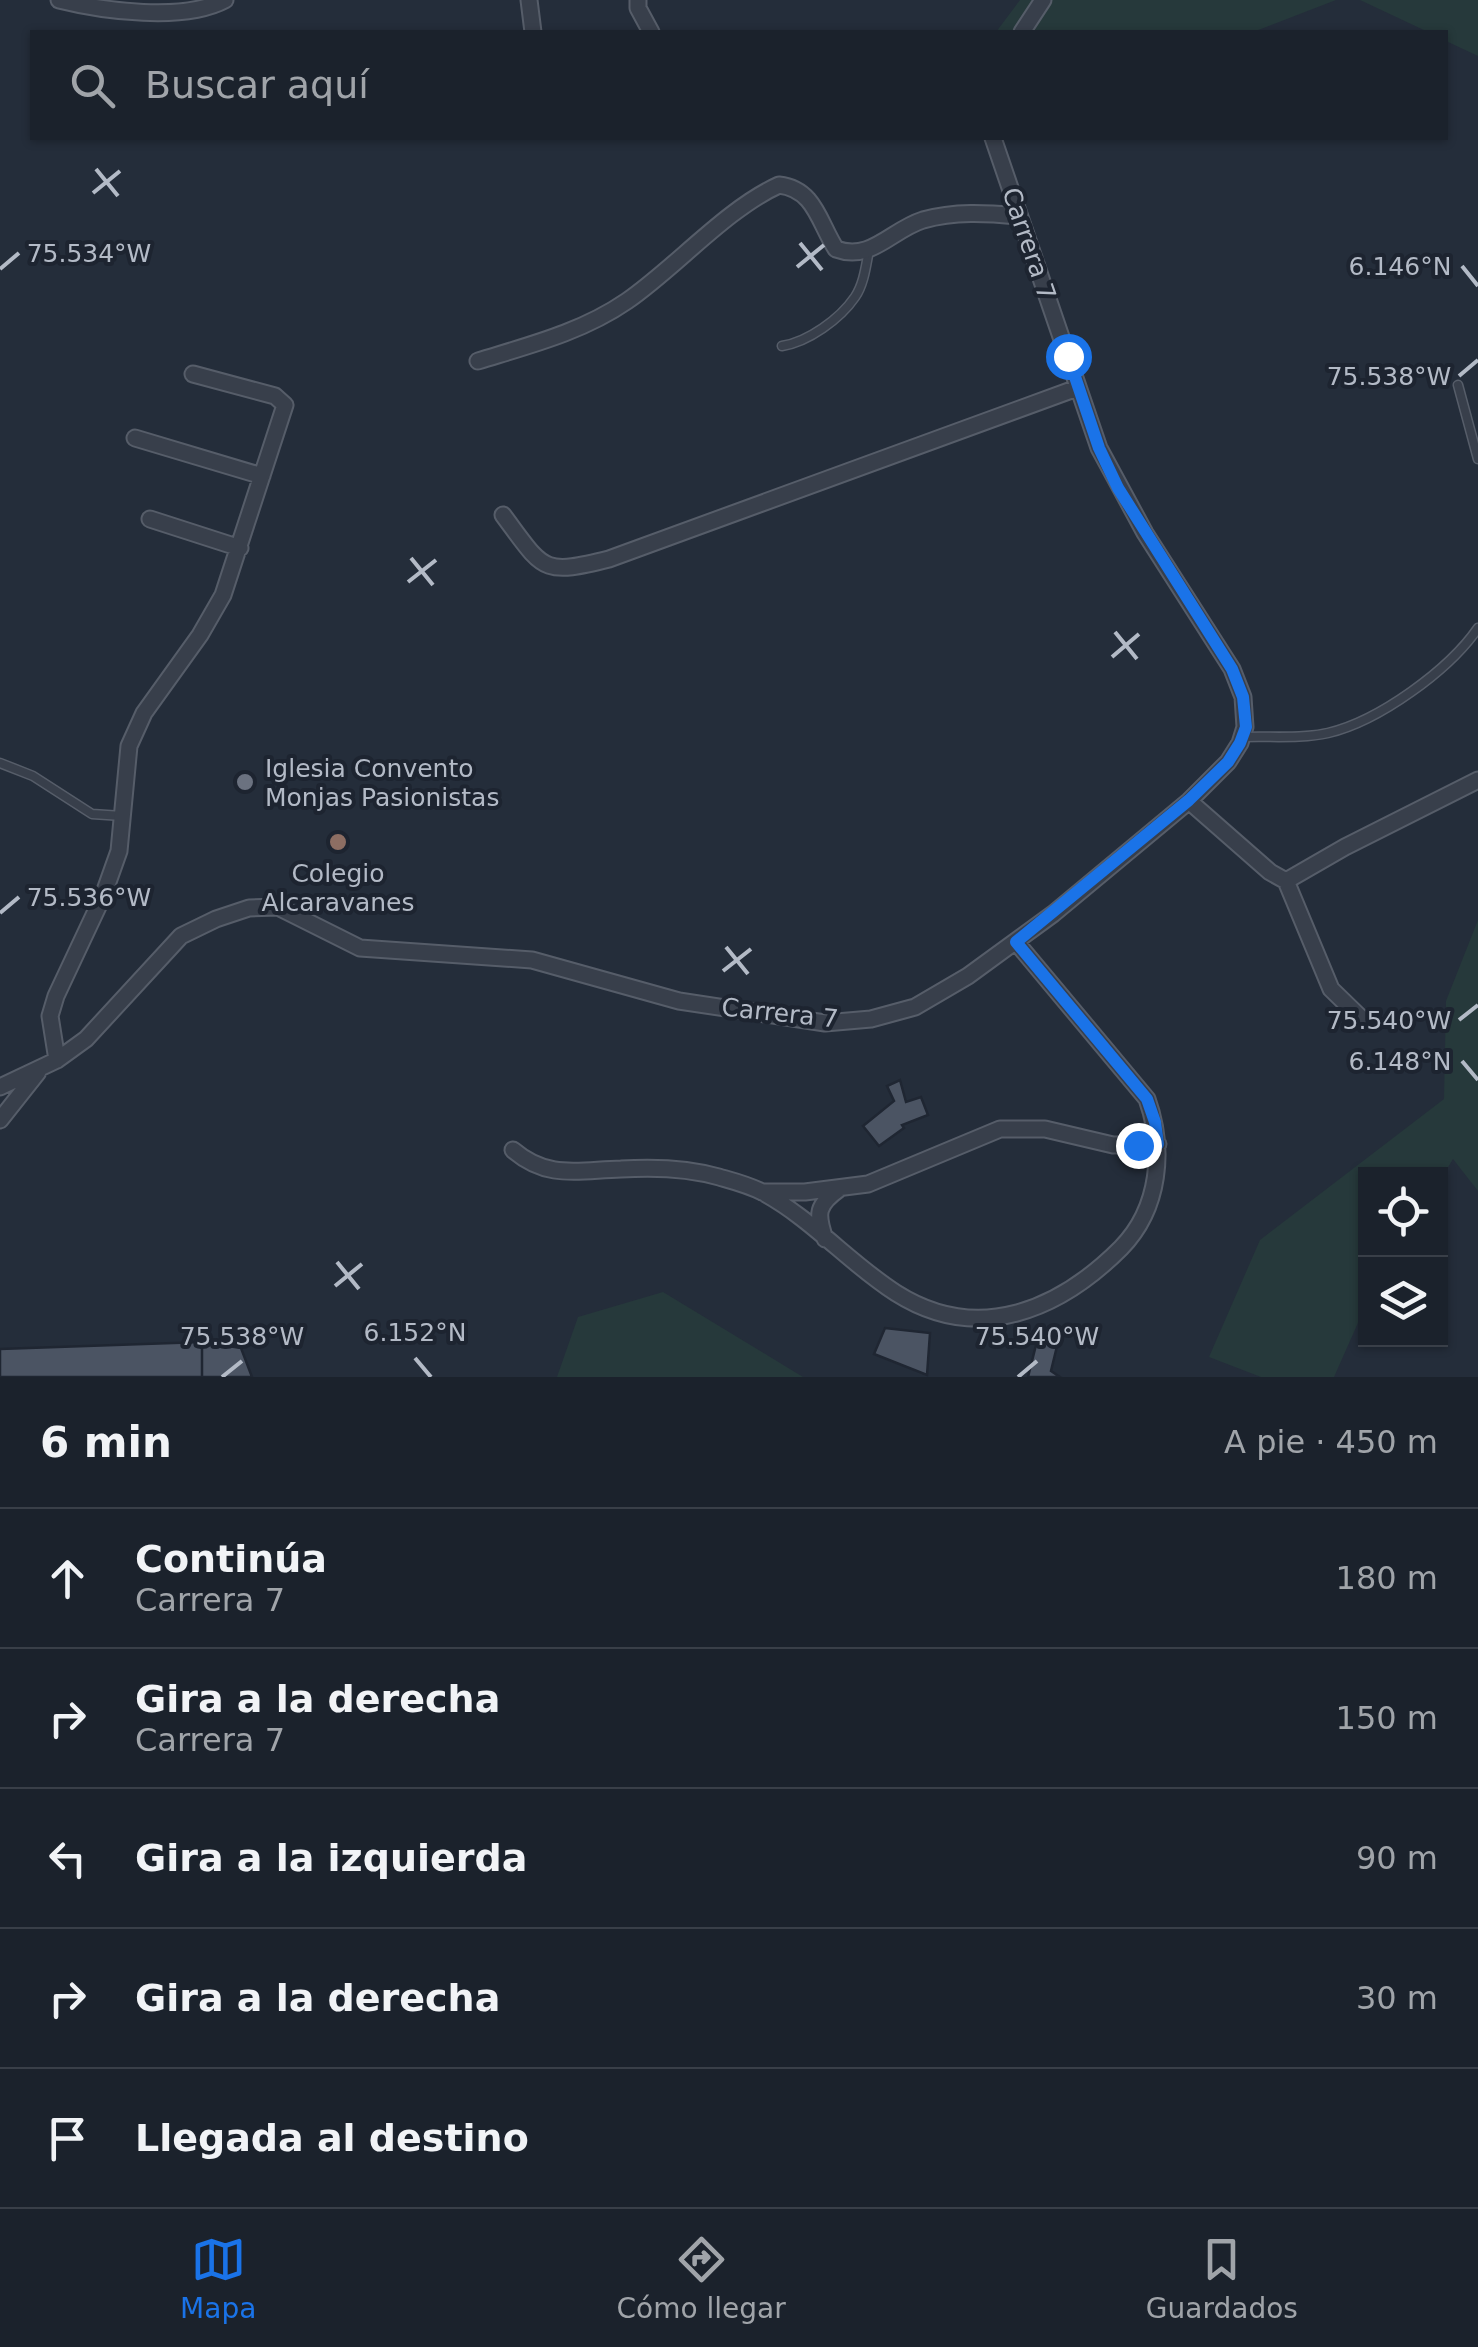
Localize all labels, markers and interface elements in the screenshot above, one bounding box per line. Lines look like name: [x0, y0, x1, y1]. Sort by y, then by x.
search box: [30, 30, 1448, 140]
icon: search: [65, 58, 120, 113]
text: Buscar aquí: [145, 63, 369, 107]
street label: Carrera 7: [996, 184, 1062, 304]
text: 75.534°W: [27, 239, 151, 268]
text: 6.146°N: [1349, 252, 1451, 281]
route start: [1046, 334, 1092, 380]
text: 75.538°W: [1327, 362, 1451, 391]
place label: Iglesia Convento Monjas Pasionistas: [265, 754, 499, 812]
marker: Iglesia Convento Monjas Pasionistas: [234, 771, 256, 793]
marker: Colegio Alcaravanes: [327, 831, 349, 853]
place label: Colegio Alcaravanes: [261, 859, 415, 917]
text: 75.536°W: [27, 883, 151, 912]
street label: Carrera 7: [720, 992, 840, 1034]
text: 75.540°W: [1327, 1006, 1451, 1035]
text: 6.148°N: [1349, 1047, 1451, 1076]
route end: [1116, 1123, 1162, 1169]
map controls: [1358, 1167, 1448, 1347]
button: locate: [1358, 1167, 1448, 1257]
button: layers: [1358, 1257, 1448, 1347]
text: 6.152°N: [364, 1318, 466, 1347]
text: 75.538°W: [180, 1322, 304, 1351]
text: 75.540°W: [975, 1322, 1099, 1351]
text: 6 min: [40, 1418, 172, 1467]
text: A pie · 450 m: [1224, 1423, 1438, 1461]
text: Continúa: [135, 1537, 327, 1581]
icon: ahead: [40, 1551, 95, 1606]
text: 180 m: [1336, 1559, 1438, 1597]
text: Carrera 7: [135, 1581, 285, 1619]
text: Gira a la derecha: [135, 1677, 500, 1721]
icon: right: [40, 1691, 95, 1746]
text: 150 m: [1336, 1699, 1438, 1737]
text: Carrera 7: [135, 1721, 285, 1759]
icon: left: [40, 1831, 95, 1886]
text: Gira a la izquierda: [135, 1836, 527, 1880]
text: 90 m: [1356, 1839, 1438, 1877]
icon: right: [40, 1971, 95, 2026]
text: Gira a la derecha: [135, 1976, 500, 2020]
text: 30 m: [1356, 1979, 1438, 2017]
icon: arrive: [40, 2111, 95, 2166]
text: Llegada al destino: [135, 2116, 529, 2160]
tab: Mapa: [180, 2232, 256, 2325]
tab: Cómo llegar: [616, 2232, 786, 2325]
tab: Guardados: [1146, 2232, 1298, 2325]

